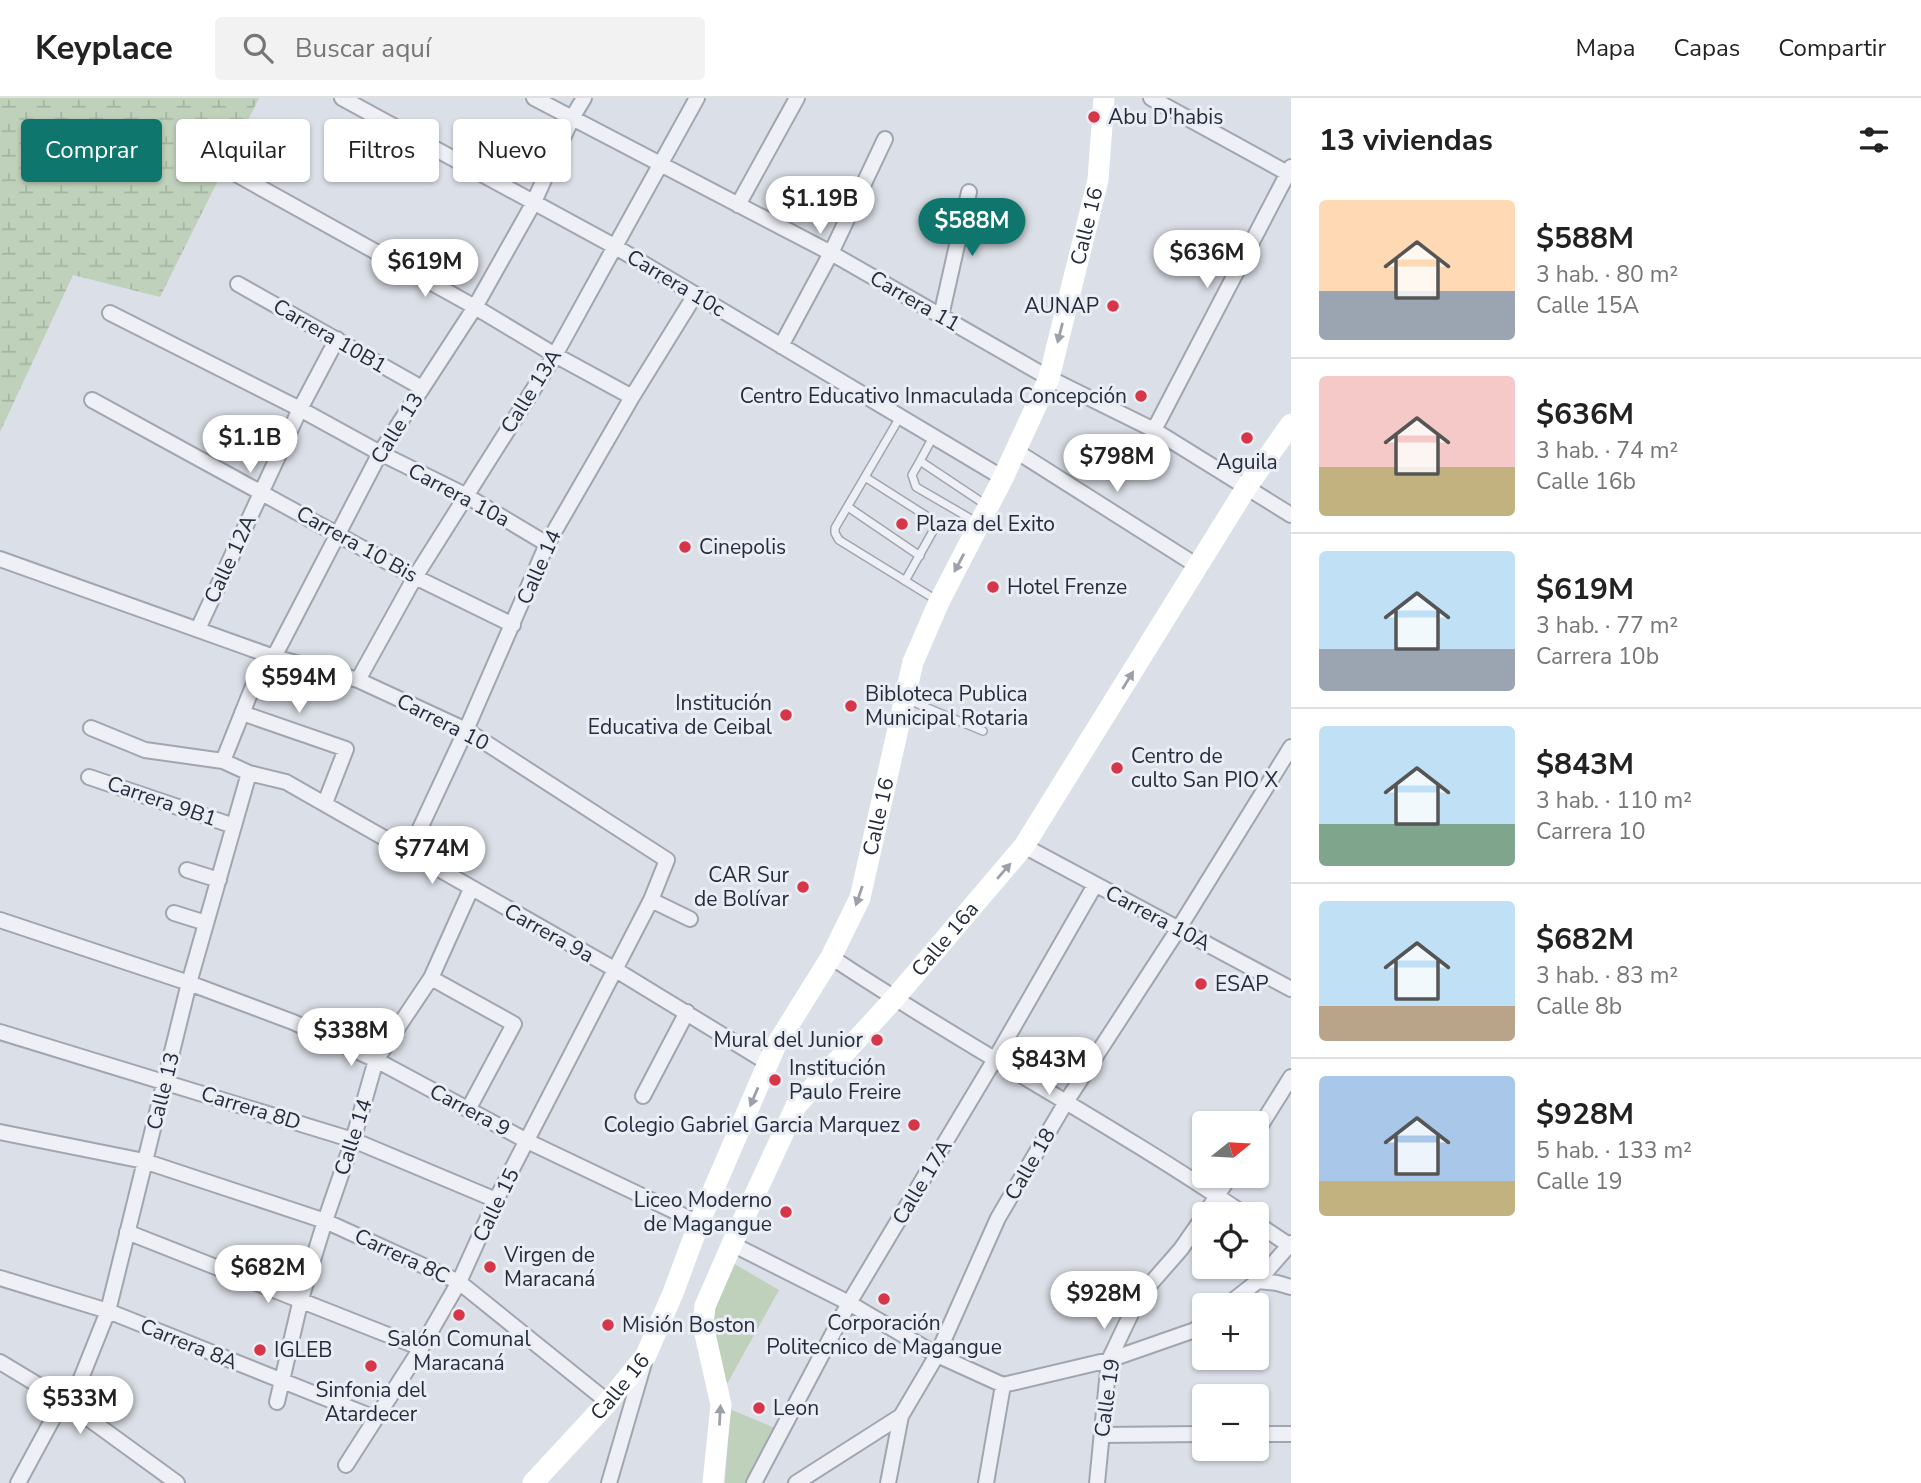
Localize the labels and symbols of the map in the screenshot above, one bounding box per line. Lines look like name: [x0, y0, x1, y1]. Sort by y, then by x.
place label: Abu D'habis: [1108, 103, 1223, 131]
marker: Abu D'habis: [1086, 109, 1102, 125]
pin: $1.19B: [763, 176, 877, 236]
street label: Calle 16: [1064, 184, 1110, 268]
pin: $588M: [923, 198, 1021, 258]
pin: $636M: [1158, 230, 1256, 290]
pin: $619M: [376, 240, 474, 299]
street label: Carrera 10c: [622, 243, 731, 323]
street label: Carrera 11: [865, 264, 965, 338]
street label: Carrera 10B1: [268, 292, 392, 380]
place label: AUNAP: [1024, 292, 1099, 320]
marker: AUNAP: [1105, 298, 1121, 314]
one-way arrow: [1054, 322, 1065, 344]
street label: Calle 13A: [494, 344, 568, 438]
place label: Centro Educativo Inmaculada Concepción: [740, 382, 1127, 410]
street label: Calle 13: [364, 387, 430, 469]
marker: Centro Educativo Inmaculada Concepción: [1133, 388, 1149, 404]
pin: $1.1B: [201, 416, 299, 475]
marker: Aguila: [1239, 430, 1255, 446]
pin: $798M: [1068, 434, 1166, 494]
place label: Aguila: [1216, 448, 1278, 476]
street label: Carrera 10a: [403, 457, 515, 533]
street label: Carrera 10 Bis: [291, 499, 423, 589]
street label: Calle 12A: [197, 510, 263, 608]
place label: Plaza del Exito: [916, 510, 1055, 538]
marker: Plaza del Exito: [894, 516, 910, 532]
street label: Calle 14: [510, 525, 568, 609]
place label: Cinepolis: [699, 533, 786, 561]
marker: Cinepolis: [677, 539, 693, 555]
one-way arrow: [954, 553, 965, 573]
place label: Hotel Frenze: [1007, 573, 1127, 601]
marker: Hotel Frenze: [985, 579, 1001, 595]
pin: $594M: [250, 656, 348, 715]
one-way arrow: [1121, 671, 1134, 690]
place label: Bibloteca Publica Municipal Rotaria: [865, 680, 1029, 732]
street label: Carrera 10: [392, 687, 494, 757]
place label: Institución Educativa de Ceibal: [588, 689, 773, 741]
marker: Bibloteca Publica Municipal Rotaria: [843, 698, 859, 714]
marker: Institución Educativa de Ceibal: [778, 707, 794, 723]
place label: Centro de culto San PIO X: [1131, 742, 1278, 794]
marker: Centro de culto San PIO X: [1109, 760, 1125, 776]
street label: Carrera 9B1: [103, 769, 221, 833]
street label: Calle 16: [856, 775, 901, 858]
pin: $774M: [383, 826, 481, 886]
place label: CAR Sur de Bolívar: [694, 861, 789, 913]
one-way arrow: [996, 862, 1011, 879]
marker: CAR Sur de Bolívar: [795, 879, 811, 895]
street label: Carrera 10A: [1100, 879, 1216, 957]
one-way arrow: [853, 886, 864, 907]
street label: Calle 16a: [905, 896, 985, 983]
street label: Carrera 9a: [499, 897, 599, 969]
place label: ESAP: [1215, 970, 1269, 998]
marker: ESAP: [1193, 976, 1209, 992]
pin: $338M: [302, 1009, 400, 1068]
place label: Mural del Junior: [714, 1026, 863, 1054]
marker: Mural del Junior: [869, 1032, 885, 1048]
pin: $843M: [1000, 1038, 1098, 1097]
street label: Calle 13: [140, 1049, 186, 1133]
place label: Institución Paulo Freire: [789, 1054, 901, 1106]
marker: Institución Paulo Freire: [767, 1072, 783, 1088]
street label: Carrera 9: [425, 1077, 515, 1143]
street label: Carrera 8D: [198, 1080, 304, 1136]
one-way arrow: [748, 1087, 760, 1107]
street label: Calle 14: [327, 1095, 379, 1179]
place label: Colegio Gabriel Garcia Marquez: [603, 1111, 900, 1139]
north arrow: [1192, 1111, 1269, 1188]
marker: Colegio Gabriel Garcia Marquez: [906, 1117, 922, 1133]
street label: Calle 18: [998, 1123, 1062, 1205]
street label: Calle 17A: [886, 1134, 958, 1230]
street label: Calle 15: [466, 1163, 526, 1247]
place label: Liceo Moderno de Magangue: [634, 1186, 772, 1238]
marker: Liceo Moderno de Magangue: [778, 1204, 794, 1220]
street label: Carrera 8C: [350, 1222, 454, 1290]
place label: Virgen de Maracaná: [503, 1241, 595, 1293]
pin: $682M: [219, 1246, 317, 1305]
marker: Virgen de Maracaná: [482, 1259, 498, 1275]
pin: $928M: [1055, 1272, 1153, 1331]
marker: Corporación Politecnico de Magangue: [876, 1291, 892, 1307]
marker: Salón Comunal Maracaná: [451, 1307, 467, 1323]
place label: Corporación Politecnico de Magangue: [766, 1309, 1002, 1361]
place label: Misión Boston: [622, 1311, 756, 1339]
street label: Carrera 8A: [136, 1312, 242, 1376]
marker: Misión Boston: [600, 1317, 616, 1333]
place label: Salón Comunal Maracaná: [387, 1325, 531, 1377]
place label: IGLEB: [274, 1336, 332, 1364]
marker: IGLEB: [252, 1342, 268, 1358]
street label: Calle 16: [584, 1347, 656, 1426]
street label: Calle 19: [1088, 1357, 1126, 1439]
marker: Sinfonia del Atardecer: [363, 1358, 379, 1374]
pin: $533M: [31, 1376, 129, 1436]
place label: Sinfonia del Atardecer: [315, 1376, 427, 1428]
place label: Leon: [773, 1394, 819, 1422]
marker: Leon: [751, 1400, 767, 1416]
one-way arrow: [715, 1404, 726, 1426]

